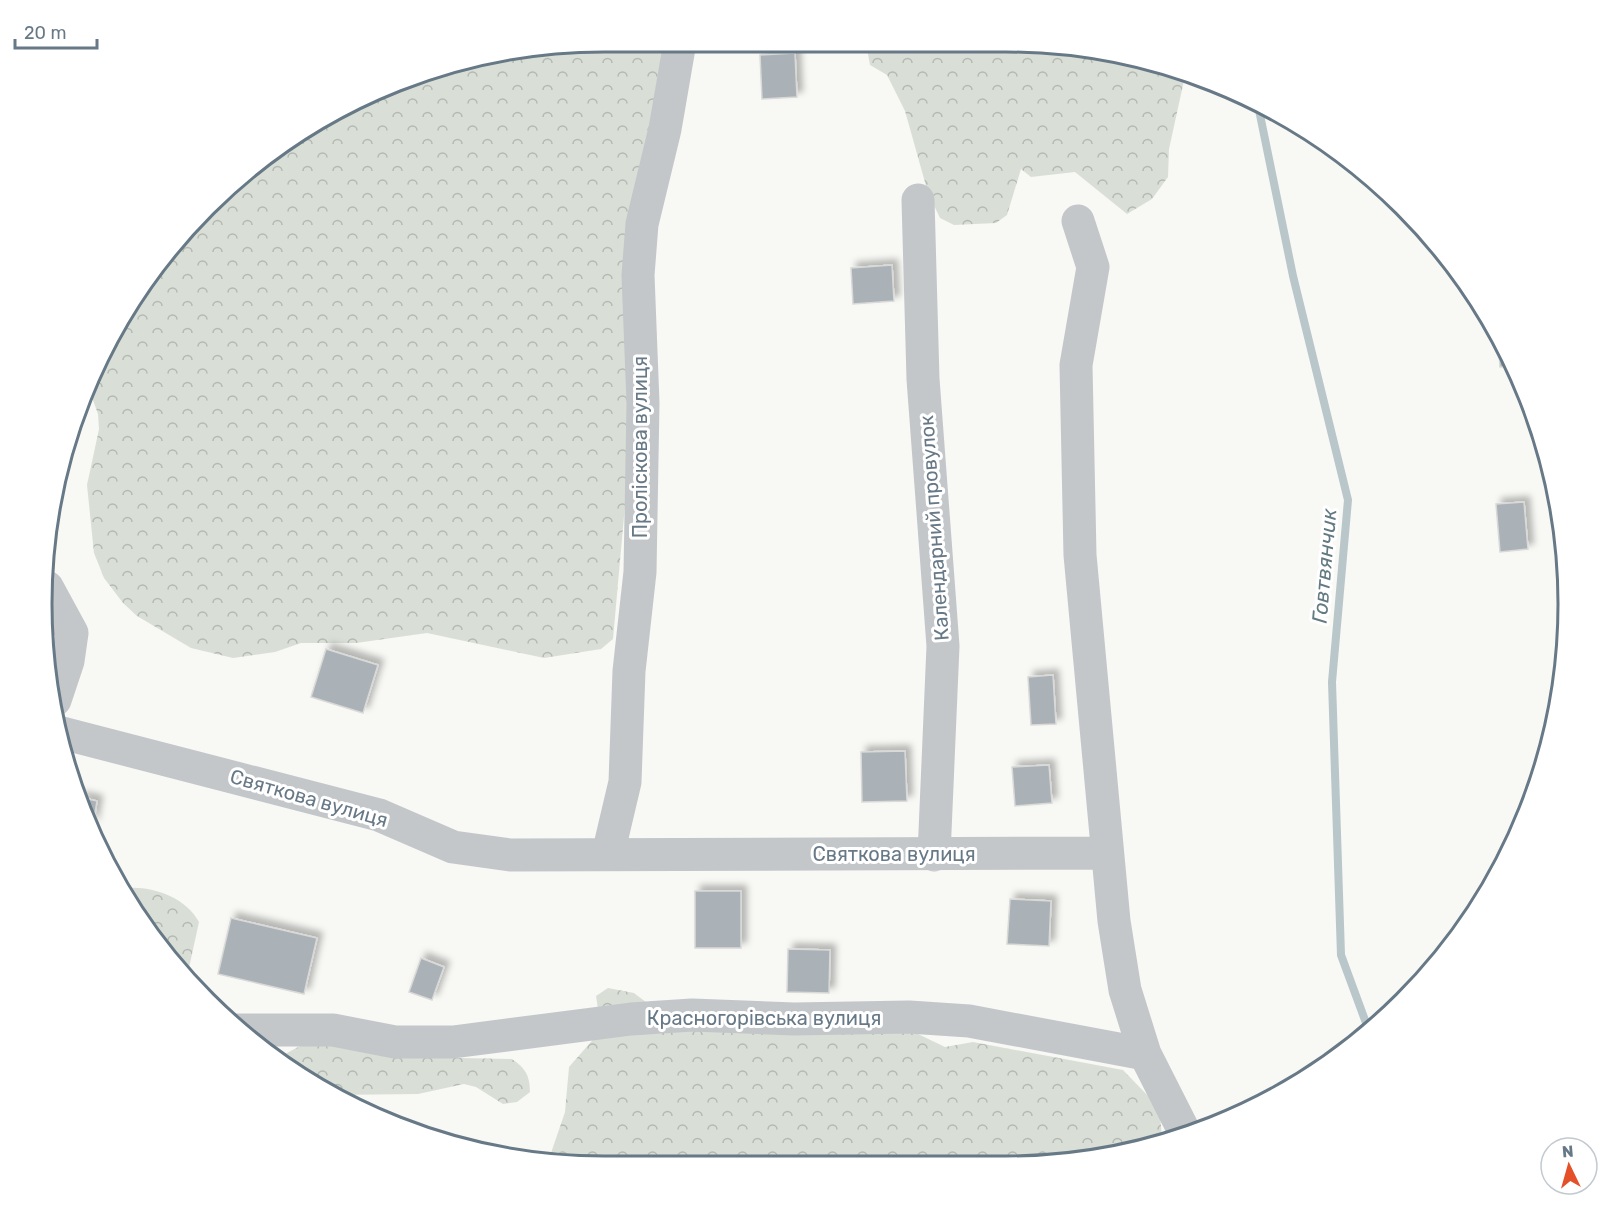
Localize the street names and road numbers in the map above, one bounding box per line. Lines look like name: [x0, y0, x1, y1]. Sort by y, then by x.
street label: Проліскова вулиця: [628, 356, 652, 538]
street label: Календарний провулок: [914, 414, 954, 641]
street label: Святкова вулиця: [227, 764, 391, 832]
street label: Святкова вулиця: [812, 842, 976, 866]
street label: Красногорівська вулиця: [647, 1006, 881, 1030]

